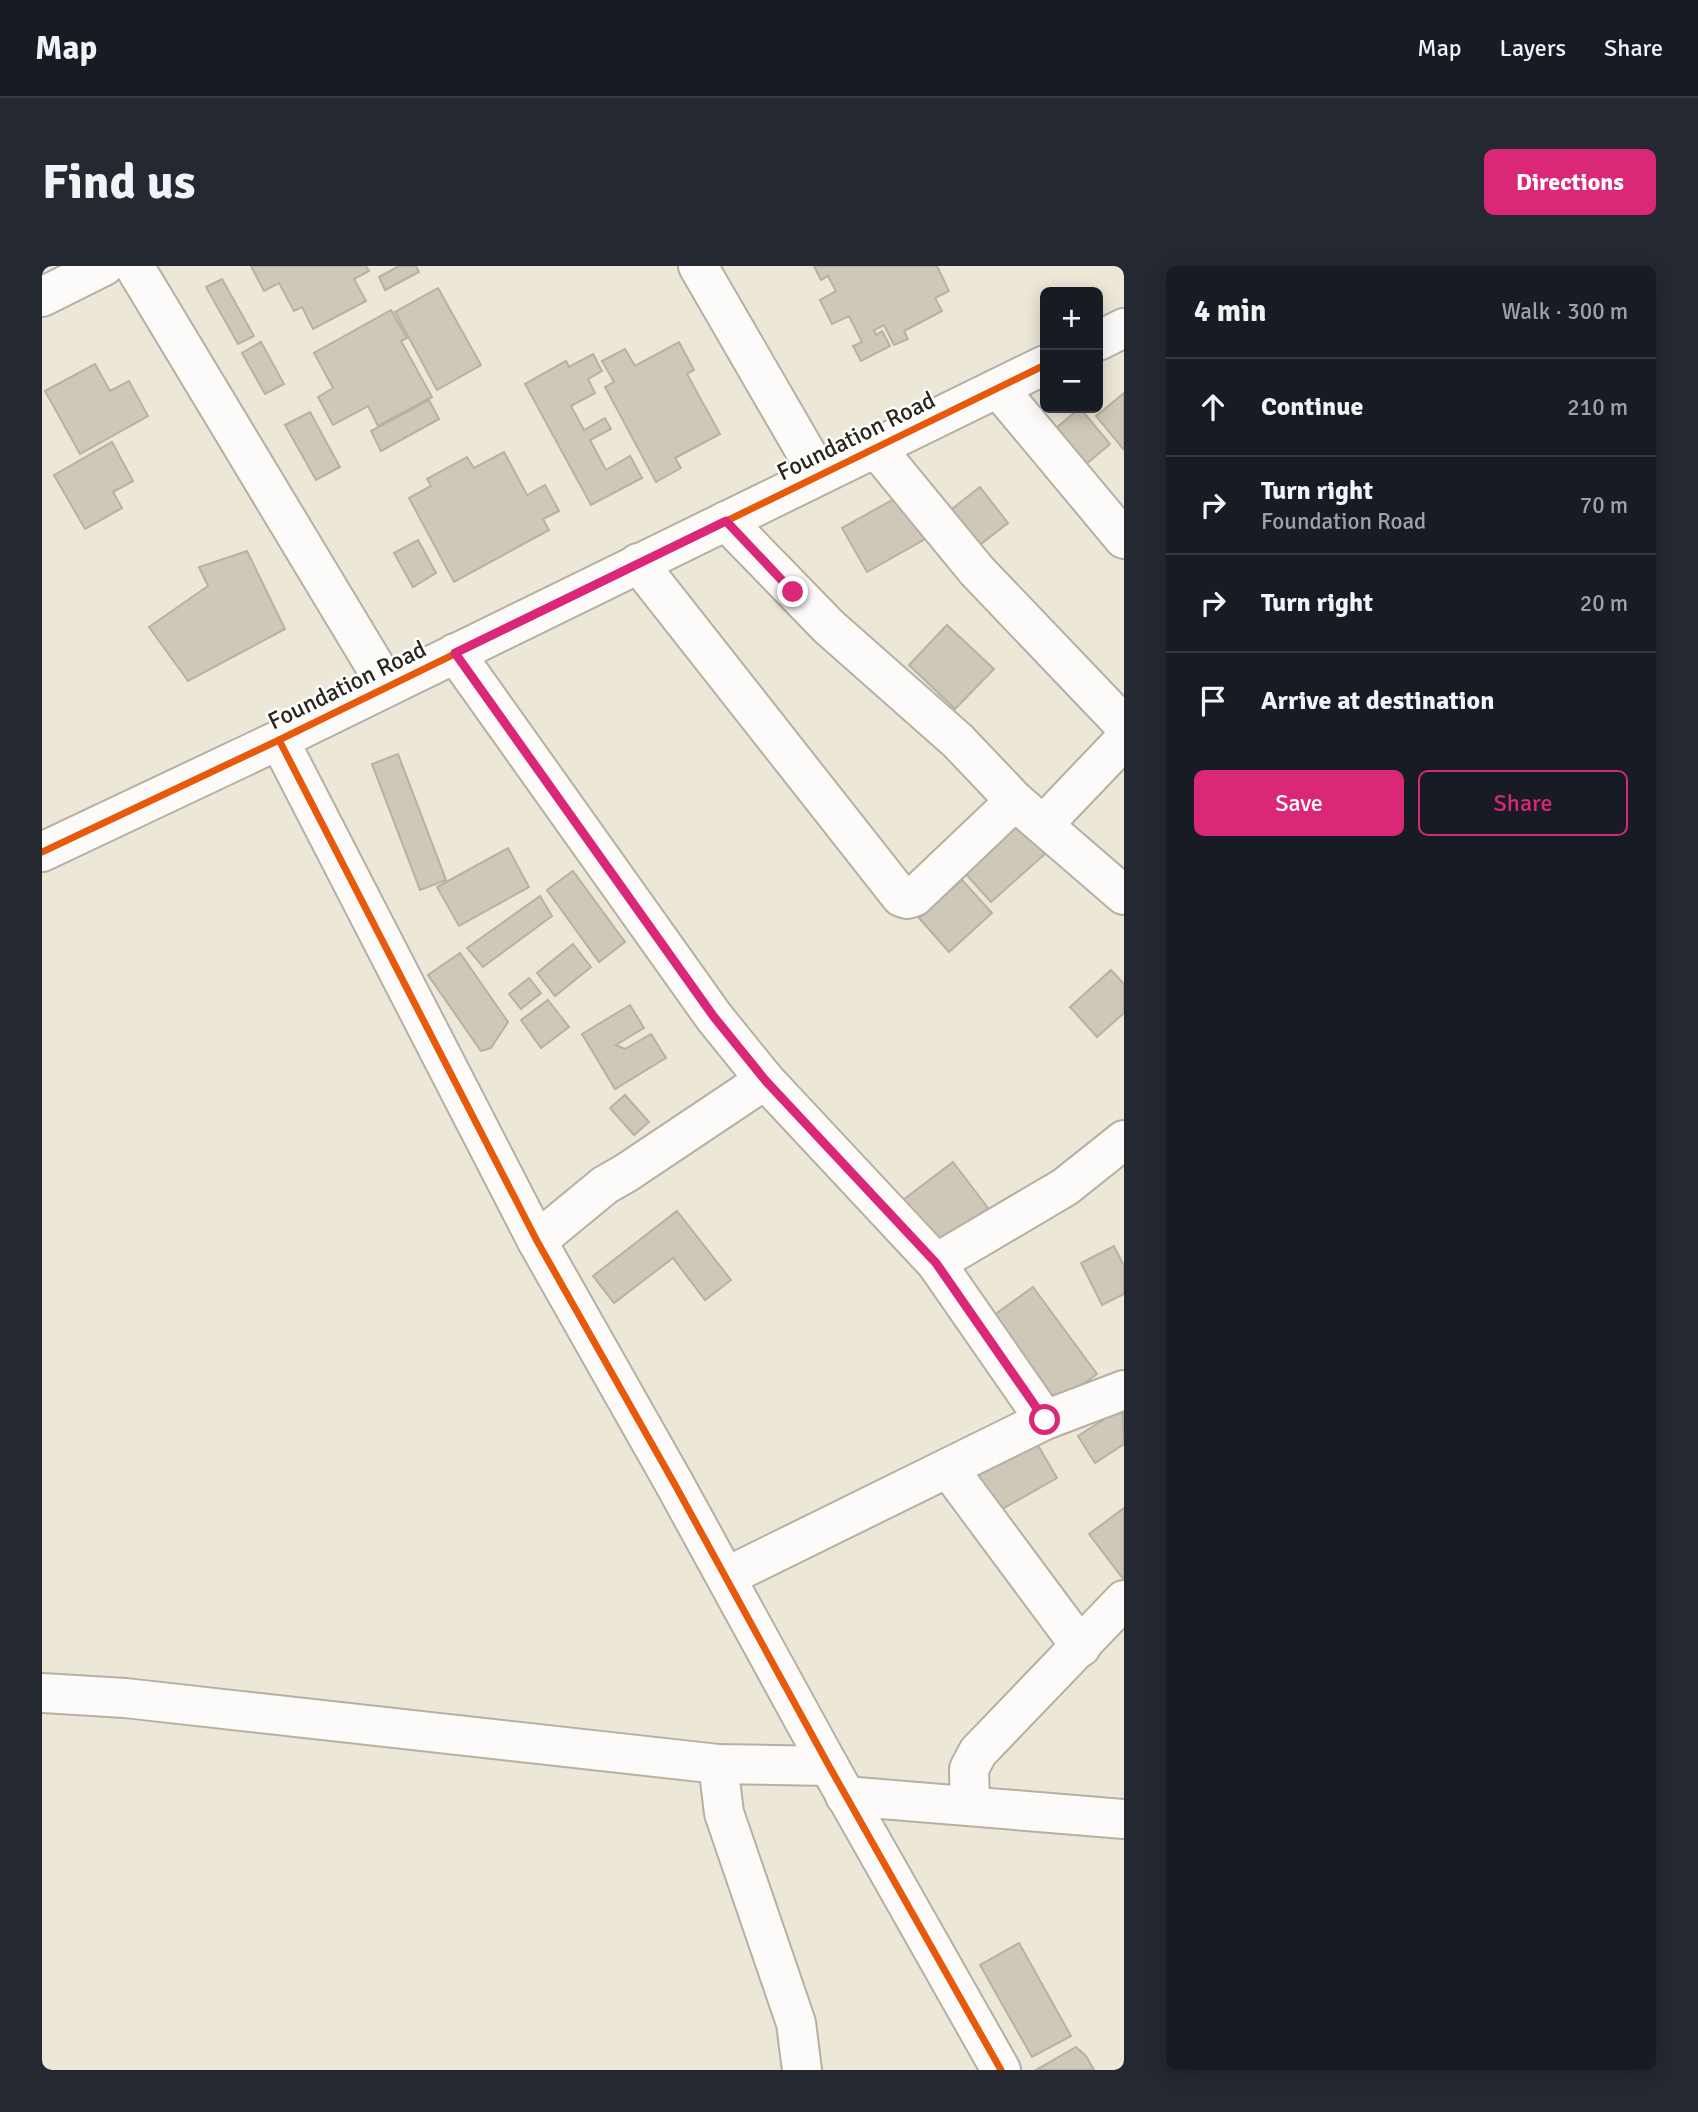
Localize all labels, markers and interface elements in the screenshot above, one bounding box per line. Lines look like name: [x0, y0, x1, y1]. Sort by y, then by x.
text: Map: [35, 28, 97, 69]
text: Map: [1417, 33, 1462, 63]
text: Layers: [1500, 33, 1566, 63]
text: Share: [1604, 33, 1663, 63]
button: Directions: [1484, 149, 1656, 215]
text: Find us: [42, 152, 195, 212]
map controls: [1040, 287, 1103, 413]
button: +: [1040, 287, 1103, 350]
text: 4 min: [1194, 293, 1266, 330]
text: Walk · 300 m: [1502, 297, 1628, 326]
button: −: [1040, 350, 1103, 413]
street label: Foundation Road: [772, 385, 940, 487]
icon: ahead: [1194, 388, 1232, 426]
text: Continue: [1261, 391, 1363, 423]
text: 210 m: [1567, 393, 1628, 422]
text: Turn right: [1261, 475, 1373, 507]
icon: right: [1194, 486, 1232, 524]
text: 70 m: [1580, 491, 1628, 520]
text: Foundation Road: [1261, 507, 1426, 536]
route end: [777, 576, 808, 607]
icon: right: [1194, 584, 1232, 622]
text: Turn right: [1261, 587, 1373, 619]
text: 20 m: [1580, 589, 1628, 618]
street label: Foundation Road: [263, 634, 431, 736]
icon: arrive: [1194, 682, 1232, 720]
text: Arrive at destination: [1261, 685, 1494, 717]
button: Save: [1194, 770, 1404, 836]
button: Share: [1418, 770, 1628, 836]
route start: [1029, 1404, 1060, 1435]

